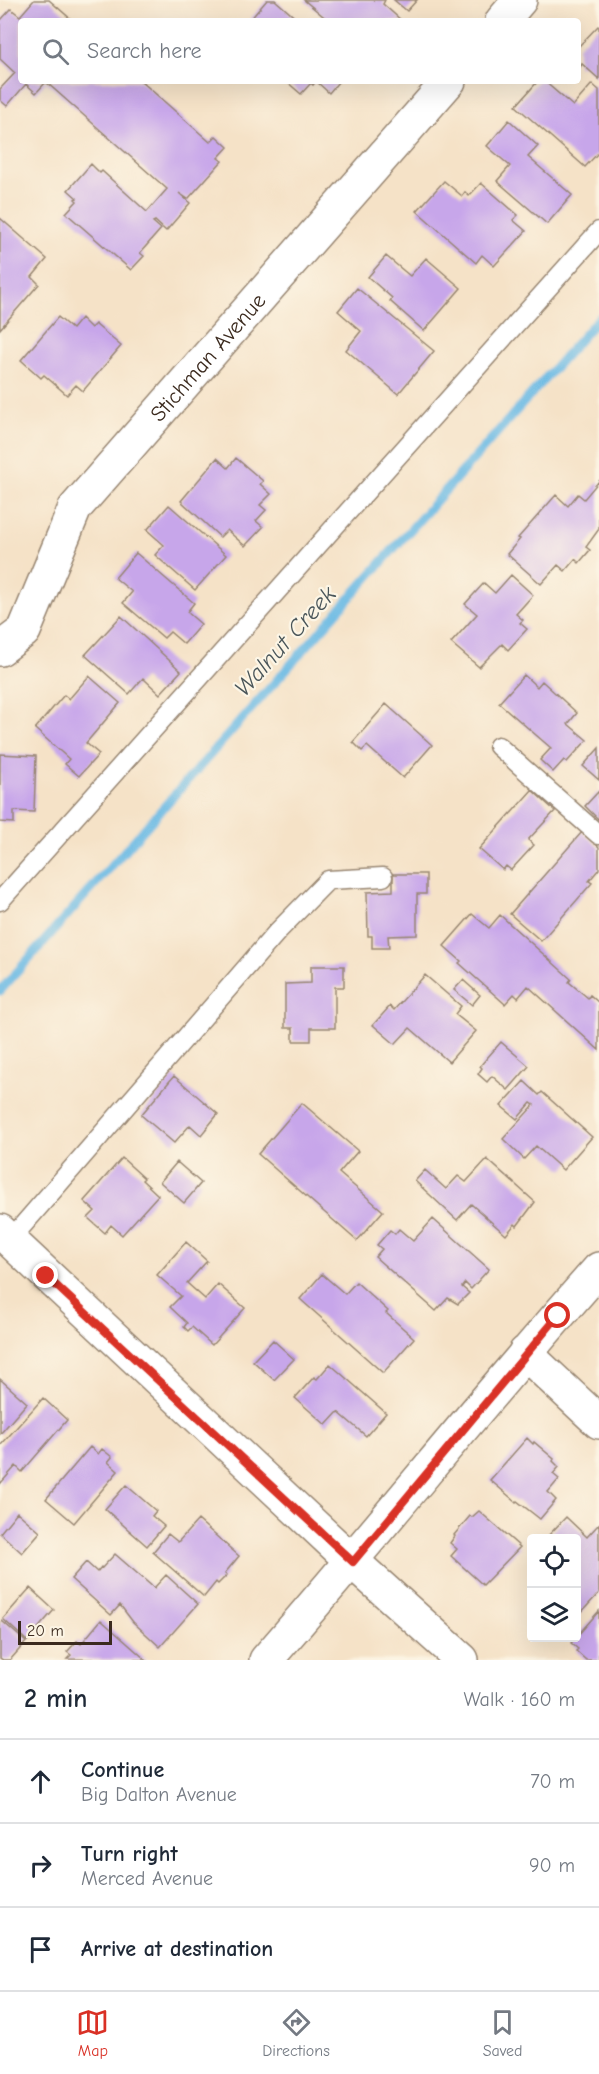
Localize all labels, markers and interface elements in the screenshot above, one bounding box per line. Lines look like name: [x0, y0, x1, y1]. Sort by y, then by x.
search box: [18, 18, 581, 84]
icon: search: [39, 35, 72, 68]
text: Search here: [87, 38, 202, 64]
street label: Stichman Avenue: [145, 288, 271, 427]
water label: Walnut Creek: [228, 580, 342, 702]
route end: [32, 1262, 58, 1288]
route start: [544, 1302, 570, 1328]
map controls: [527, 1534, 581, 1642]
button: locate: [527, 1534, 581, 1588]
button: layers: [527, 1588, 581, 1642]
scale bar: [18, 1618, 112, 1646]
text: 20 m: [27, 1622, 64, 1640]
text: 2 min: [24, 1684, 87, 1714]
text: Walk · 160 m: [464, 1688, 575, 1711]
text: Continue: [81, 1757, 164, 1783]
icon: ahead: [24, 1765, 57, 1798]
text: 70 m: [530, 1770, 575, 1793]
text: Big Dalton Avenue: [81, 1783, 237, 1806]
text: Turn right: [81, 1841, 178, 1867]
icon: right: [24, 1849, 57, 1882]
text: 90 m: [529, 1854, 575, 1877]
text: Merced Avenue: [81, 1867, 213, 1890]
icon: arrive: [24, 1933, 57, 1966]
text: Arrive at destination: [81, 1936, 273, 1962]
tab: Map: [76, 2006, 109, 2060]
tab: Directions: [262, 2006, 330, 2060]
tab: Saved: [483, 2006, 523, 2060]

